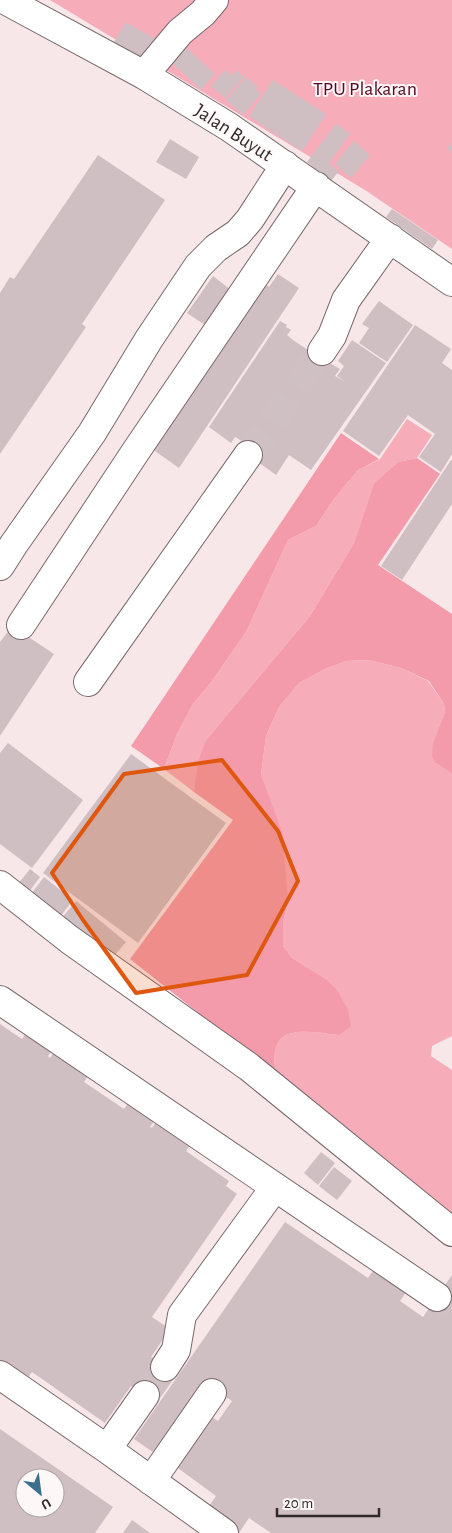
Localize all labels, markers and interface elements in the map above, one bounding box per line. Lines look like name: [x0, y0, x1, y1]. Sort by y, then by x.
park label: TPU Plakaran: [313, 79, 417, 99]
street label: Jalan Buyut: [191, 100, 277, 166]
north arrow: [15, 1468, 65, 1518]
scale bar: [277, 1486, 380, 1518]
text: U: [38, 1495, 53, 1512]
text: 20 m: [284, 1496, 313, 1511]

